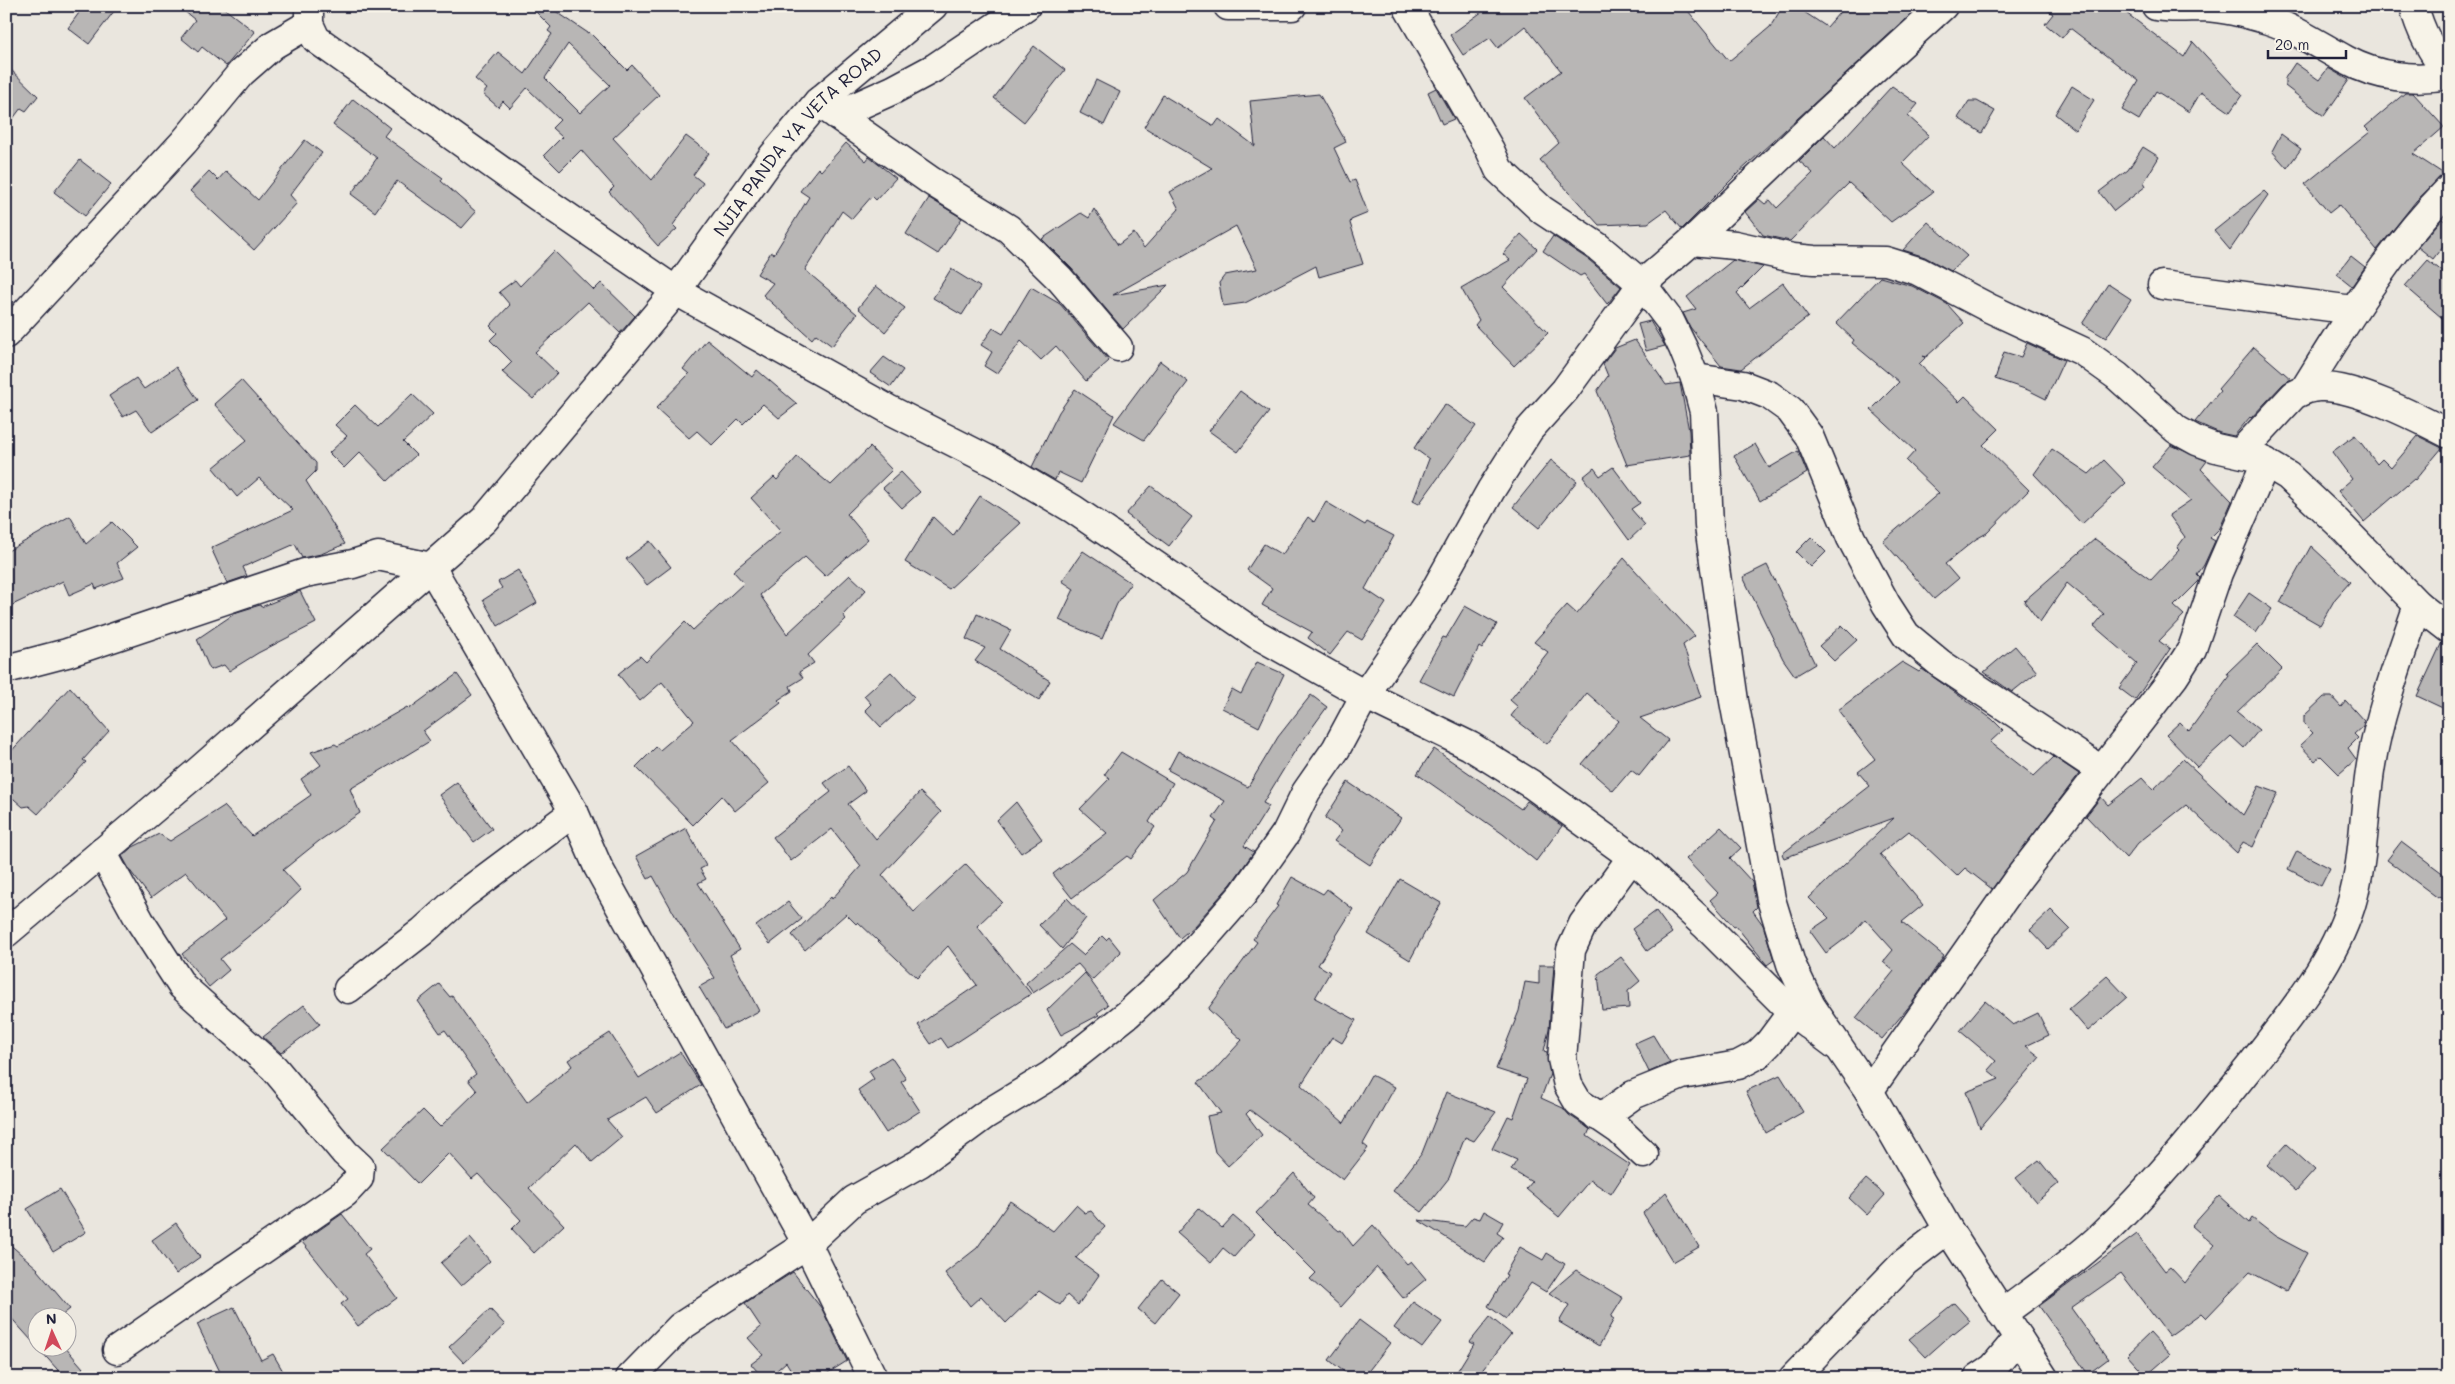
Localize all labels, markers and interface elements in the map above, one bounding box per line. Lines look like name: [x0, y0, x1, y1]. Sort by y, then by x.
scale bar: [2268, 28, 2345, 60]
text: 20 m: [2275, 34, 2309, 54]
street label: NJIA PANDA YA VETA ROAD: [707, 42, 887, 241]
north arrow: [28, 1306, 78, 1356]
text: N: [45, 1309, 57, 1328]

